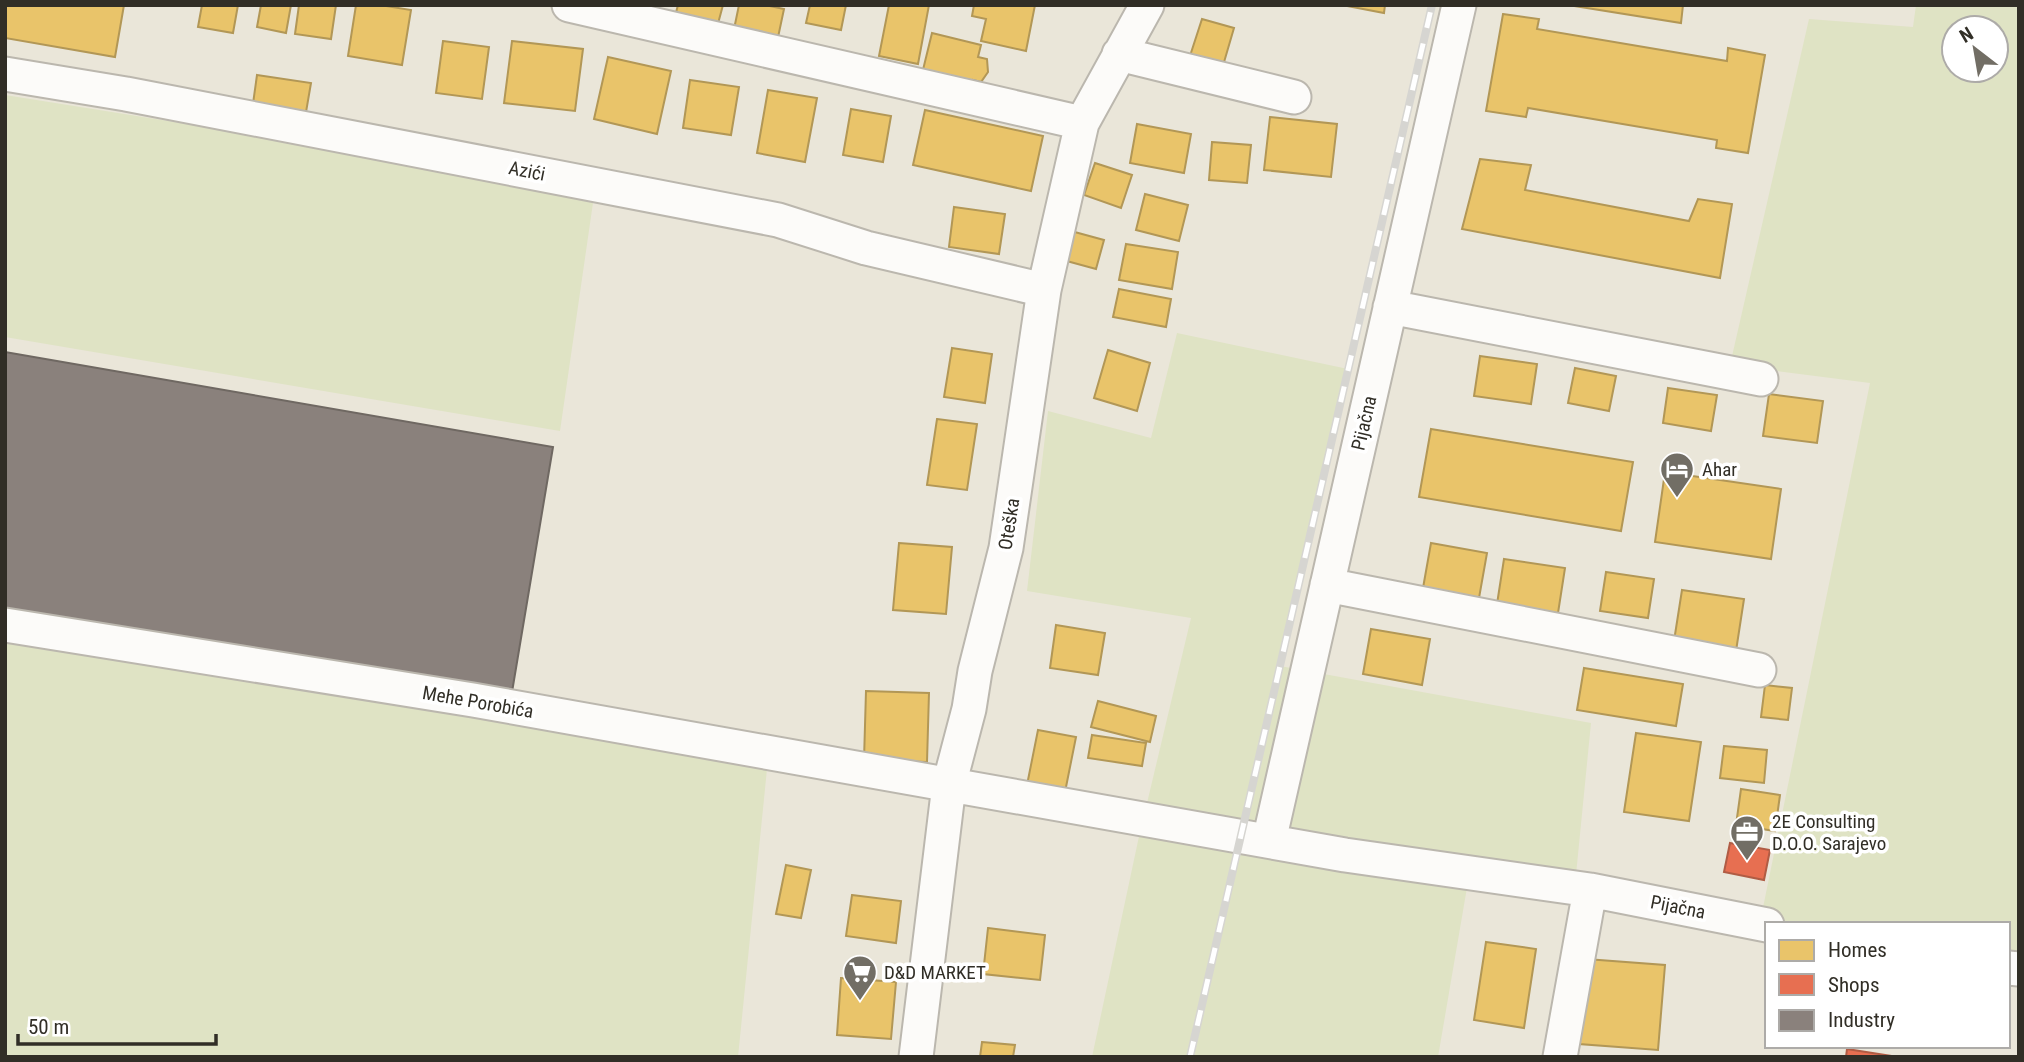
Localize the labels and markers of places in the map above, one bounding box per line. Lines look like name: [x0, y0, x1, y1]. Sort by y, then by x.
hotel icon: Ahar: [1658, 450, 1696, 499]
place label: Ahar: [1702, 458, 1737, 481]
place label: 2E Consulting D.O.O. Sarajevo: [1772, 810, 1886, 855]
office icon: 2E Consulting D.O.O. Sarajevo: [1728, 813, 1766, 862]
supermarket icon: D&D MARKET: [841, 953, 879, 1002]
place label: D&D MARKET: [884, 961, 986, 984]

